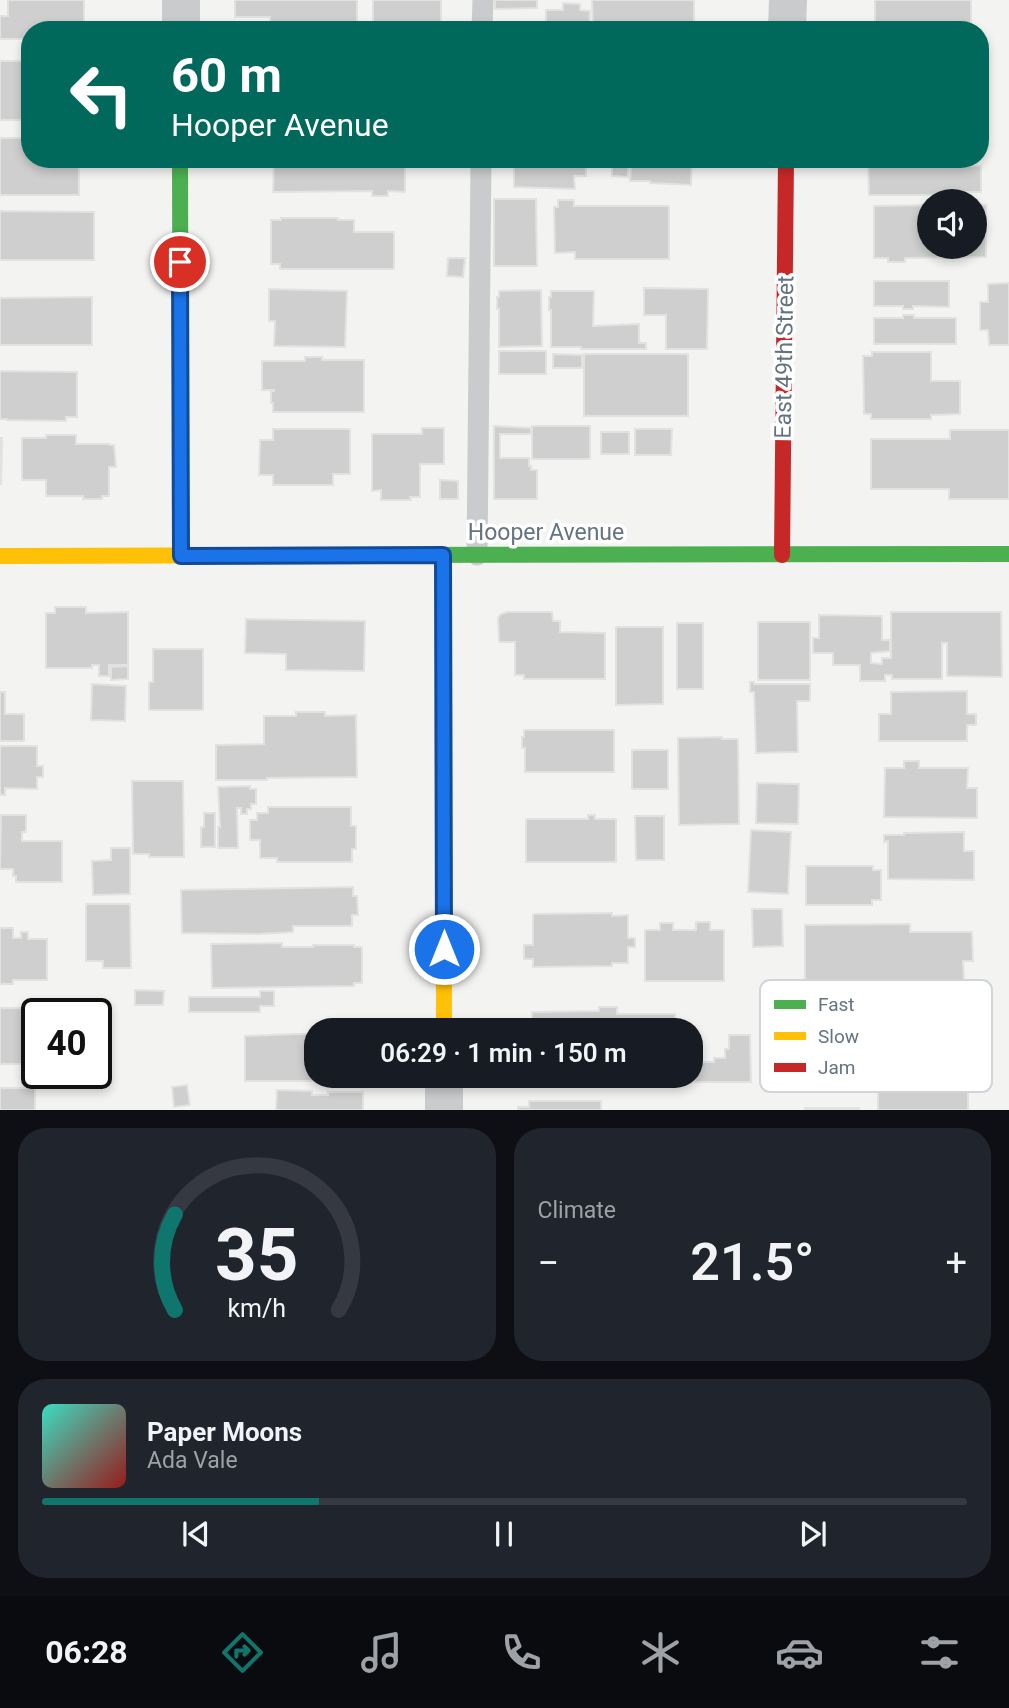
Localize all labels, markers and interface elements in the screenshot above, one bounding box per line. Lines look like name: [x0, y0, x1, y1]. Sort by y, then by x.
text: 60 m: [171, 47, 282, 104]
icon: left: [56, 49, 147, 140]
text: Hooper Avenue: [171, 106, 389, 144]
map controls: [917, 189, 987, 259]
button: sound: [917, 189, 987, 259]
pin: [150, 232, 210, 292]
icon: arrive: [161, 243, 199, 281]
street label: East 49th Street: [770, 275, 799, 439]
street label: Hooper Avenue: [468, 519, 624, 546]
position arrow: [407, 912, 481, 986]
legend: [760, 980, 992, 1092]
text: Fast: [818, 993, 855, 1016]
speed limit sign: 40: [21, 998, 112, 1089]
text: Slow: [818, 1025, 859, 1048]
text: 06:29 · 1 min · 150 m: [380, 1038, 627, 1068]
text: Jam: [818, 1056, 855, 1079]
text: Climate: [538, 1197, 616, 1224]
text: 35: [215, 1213, 299, 1299]
text: 21.5°: [690, 1232, 814, 1293]
text: −: [538, 1241, 559, 1285]
text: +: [945, 1241, 967, 1285]
text: km/h: [227, 1294, 286, 1323]
text: Paper Moons: [147, 1417, 302, 1447]
text: Ada Vale: [147, 1447, 238, 1474]
icon: previous: [177, 1515, 215, 1553]
icon: pause: [485, 1515, 523, 1553]
icon: next: [794, 1515, 832, 1553]
icon: directions: [218, 1628, 267, 1677]
icon: music: [357, 1628, 406, 1677]
icon: phone: [497, 1628, 546, 1677]
icon: climate: [636, 1628, 685, 1677]
icon: car: [775, 1628, 824, 1677]
icon: filters: [915, 1628, 964, 1677]
text: 06:28: [45, 1633, 128, 1671]

